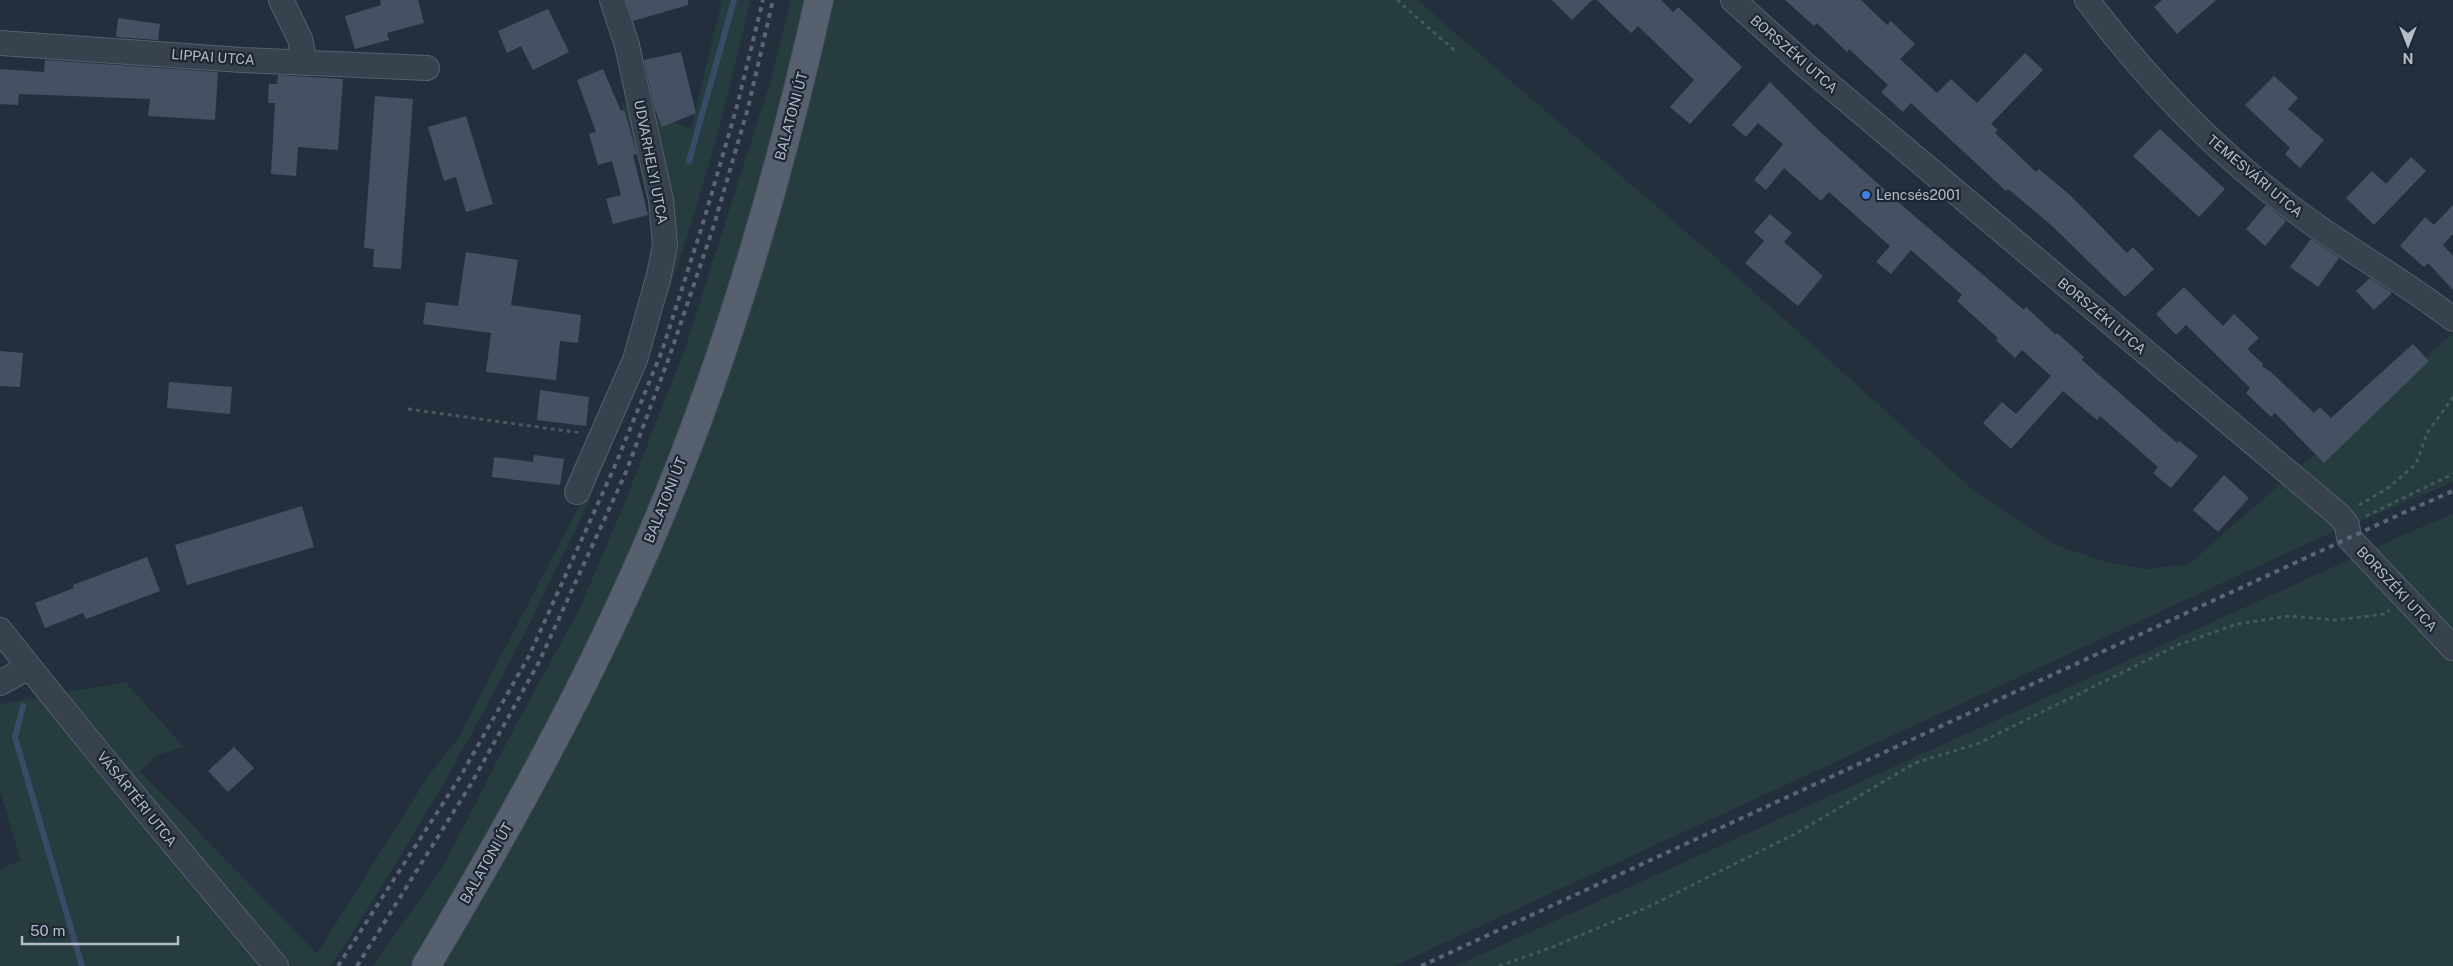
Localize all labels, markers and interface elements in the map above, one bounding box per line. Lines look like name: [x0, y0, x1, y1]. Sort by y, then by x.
street label: BORSZÉKI UTCA: [1747, 11, 1842, 96]
north arrow: [2383, 20, 2433, 70]
street label: LIPPAI UTCA: [171, 46, 255, 68]
text: N: [2403, 50, 2413, 66]
street label: BALATONI ÚT: [770, 70, 810, 162]
street label: UDVARHELYI UTCA: [631, 99, 671, 225]
street label: TEMESVÁRI UTCA: [2204, 131, 2307, 221]
place label: Lencsés2001: [1876, 187, 1961, 203]
marker: Lencsés2001: [1860, 189, 1872, 201]
street label: BORSZÉKI UTCA: [2055, 274, 2150, 358]
street label: BALATONI ÚT: [639, 454, 689, 545]
street label: BORSZÉKI UTCA: [2354, 543, 2441, 635]
street label: VÁSÁRTÉRI UTCA: [94, 748, 181, 850]
street label: BALATONI ÚT: [455, 819, 516, 906]
scale bar: [22, 914, 179, 946]
text: 50 m: [30, 922, 65, 939]

